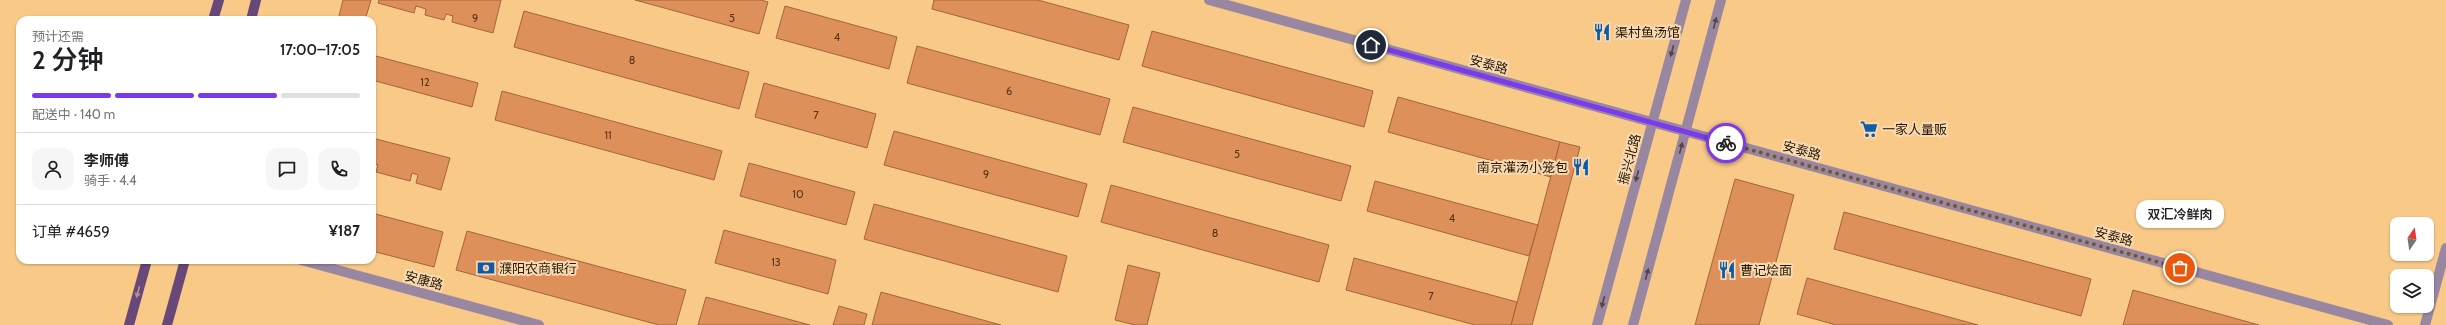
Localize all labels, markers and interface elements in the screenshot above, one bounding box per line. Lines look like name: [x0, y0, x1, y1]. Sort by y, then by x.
house number: 9: [472, 11, 478, 25]
house number: 5: [729, 11, 735, 25]
one-way arrow: [1712, 17, 1718, 29]
restaurant icon: 渠村鱼汤馆: [1592, 22, 1612, 42]
place label: 渠村鱼汤馆: [1615, 24, 1680, 40]
text: 预计还需: [32, 28, 84, 44]
pin: [1354, 28, 1388, 62]
house number: 4: [834, 30, 841, 44]
icon: home: [1360, 34, 1382, 56]
text: 17:00–17:05: [280, 41, 360, 59]
text: 2 分钟: [32, 44, 104, 76]
one-way arrow: [1669, 45, 1675, 57]
street label: 安泰路: [1468, 51, 1510, 77]
house number: 8: [629, 53, 635, 67]
house number: 12: [420, 75, 430, 89]
house number: 6: [1006, 84, 1012, 98]
text: 配送中 · 140 m: [32, 106, 115, 122]
house number: 7: [813, 108, 819, 122]
supermarket icon: 一家人量贩: [1859, 119, 1879, 139]
place label: 一家人量贩: [1882, 121, 1947, 137]
courier: [1706, 123, 1746, 163]
house number: 11: [604, 128, 612, 142]
street label: 振兴北路: [1615, 132, 1643, 186]
icon: bike: [1715, 132, 1737, 154]
street label: 安泰路: [1781, 137, 1823, 163]
one-way arrow: [1678, 142, 1684, 154]
house number: 5: [1234, 147, 1240, 161]
button: person: [32, 148, 74, 190]
button: chat: [266, 148, 308, 190]
button: phone: [318, 148, 360, 190]
text: 李师傅: [84, 152, 129, 170]
restaurant icon: 南京灌汤小笼包: [1571, 157, 1591, 177]
place label: 南京灌汤小笼包: [1477, 159, 1568, 175]
house number: 9: [983, 167, 989, 181]
one-way arrow: [1634, 170, 1640, 183]
text: 骑手 · 4.4: [84, 172, 136, 188]
house number: 10: [792, 187, 804, 201]
callout: 双汇冷鲜肉: [2136, 200, 2224, 228]
text: 双汇冷鲜肉: [2147, 206, 2213, 222]
house number: 4: [1449, 211, 1456, 225]
north arrow: [2390, 217, 2434, 261]
map controls: [2390, 217, 2434, 313]
text: ¥187: [329, 222, 360, 240]
text: 订单 #4659: [32, 223, 110, 241]
street label: 安泰路: [2093, 223, 2135, 249]
house number: 8: [1212, 226, 1218, 240]
pin: [2163, 251, 2197, 285]
house number: 13: [771, 255, 781, 269]
icon: bag: [2169, 257, 2191, 279]
bank icon: 濮阳农商银行: [476, 258, 496, 278]
place label: 濮阳农商银行: [499, 260, 577, 276]
restaurant icon: 曹记烩面: [1717, 260, 1737, 280]
place label: 曹记烩面: [1740, 262, 1792, 278]
street label: 安康路: [403, 267, 445, 293]
one-way arrow: [1644, 268, 1650, 280]
button: layers: [2390, 269, 2434, 313]
one-way arrow: [135, 287, 141, 299]
house number: 7: [1428, 289, 1434, 303]
one-way arrow: [1600, 296, 1606, 308]

